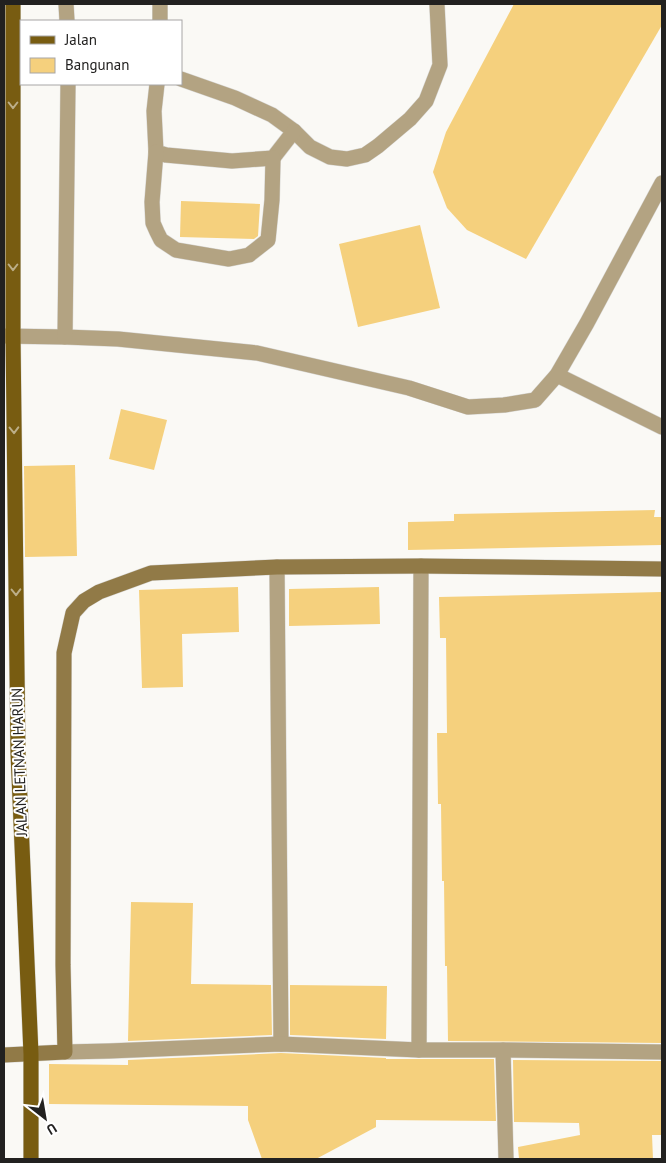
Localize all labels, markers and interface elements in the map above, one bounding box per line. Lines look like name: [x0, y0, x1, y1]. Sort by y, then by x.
legend: [20, 20, 182, 85]
text: Jalan: [64, 30, 97, 49]
text: Bangunan: [65, 55, 129, 74]
one-way arrow: [8, 102, 18, 109]
one-way arrow: [8, 264, 18, 272]
one-way arrow: [9, 426, 19, 434]
one-way arrow: [11, 589, 21, 597]
street label: JALAN LETNAN HARUN: [7, 687, 31, 838]
north arrow: [20, 1093, 70, 1143]
text: U: [43, 1119, 60, 1139]

